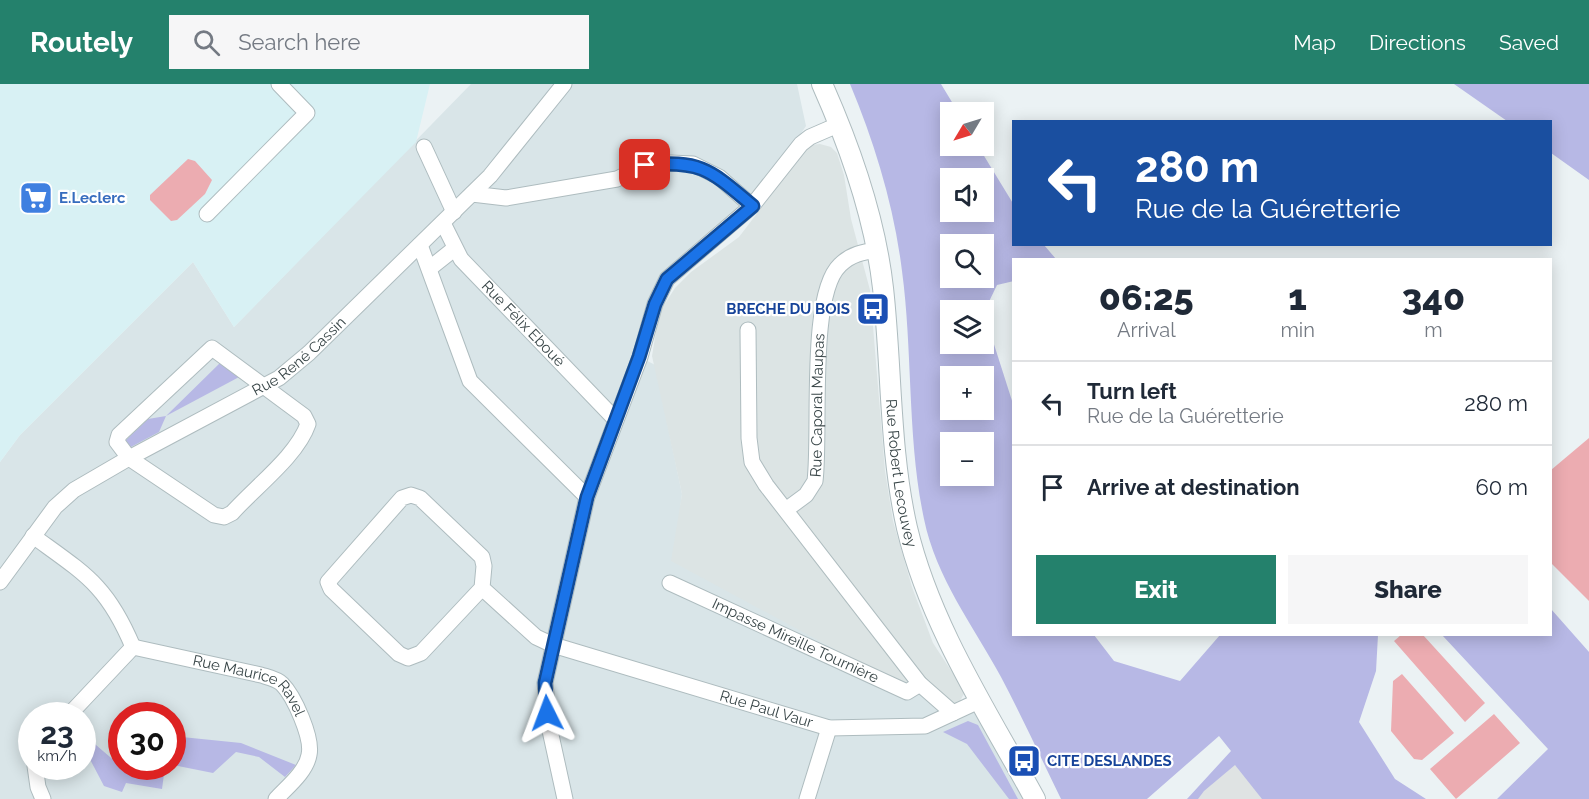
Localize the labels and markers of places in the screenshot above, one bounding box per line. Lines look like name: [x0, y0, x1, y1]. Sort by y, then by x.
pin: [619, 139, 670, 190]
supermarket icon: E.Leclerc: [18, 180, 54, 216]
place label: E.Leclerc: [59, 189, 126, 207]
bus stop icon: BRECHE DU BOIS: [855, 291, 891, 327]
place label: BRECHE DU BOIS: [726, 300, 850, 318]
bus stop icon: CITE DESLANDES: [1006, 743, 1042, 779]
place label: CITE DESLANDES: [1047, 752, 1172, 770]

